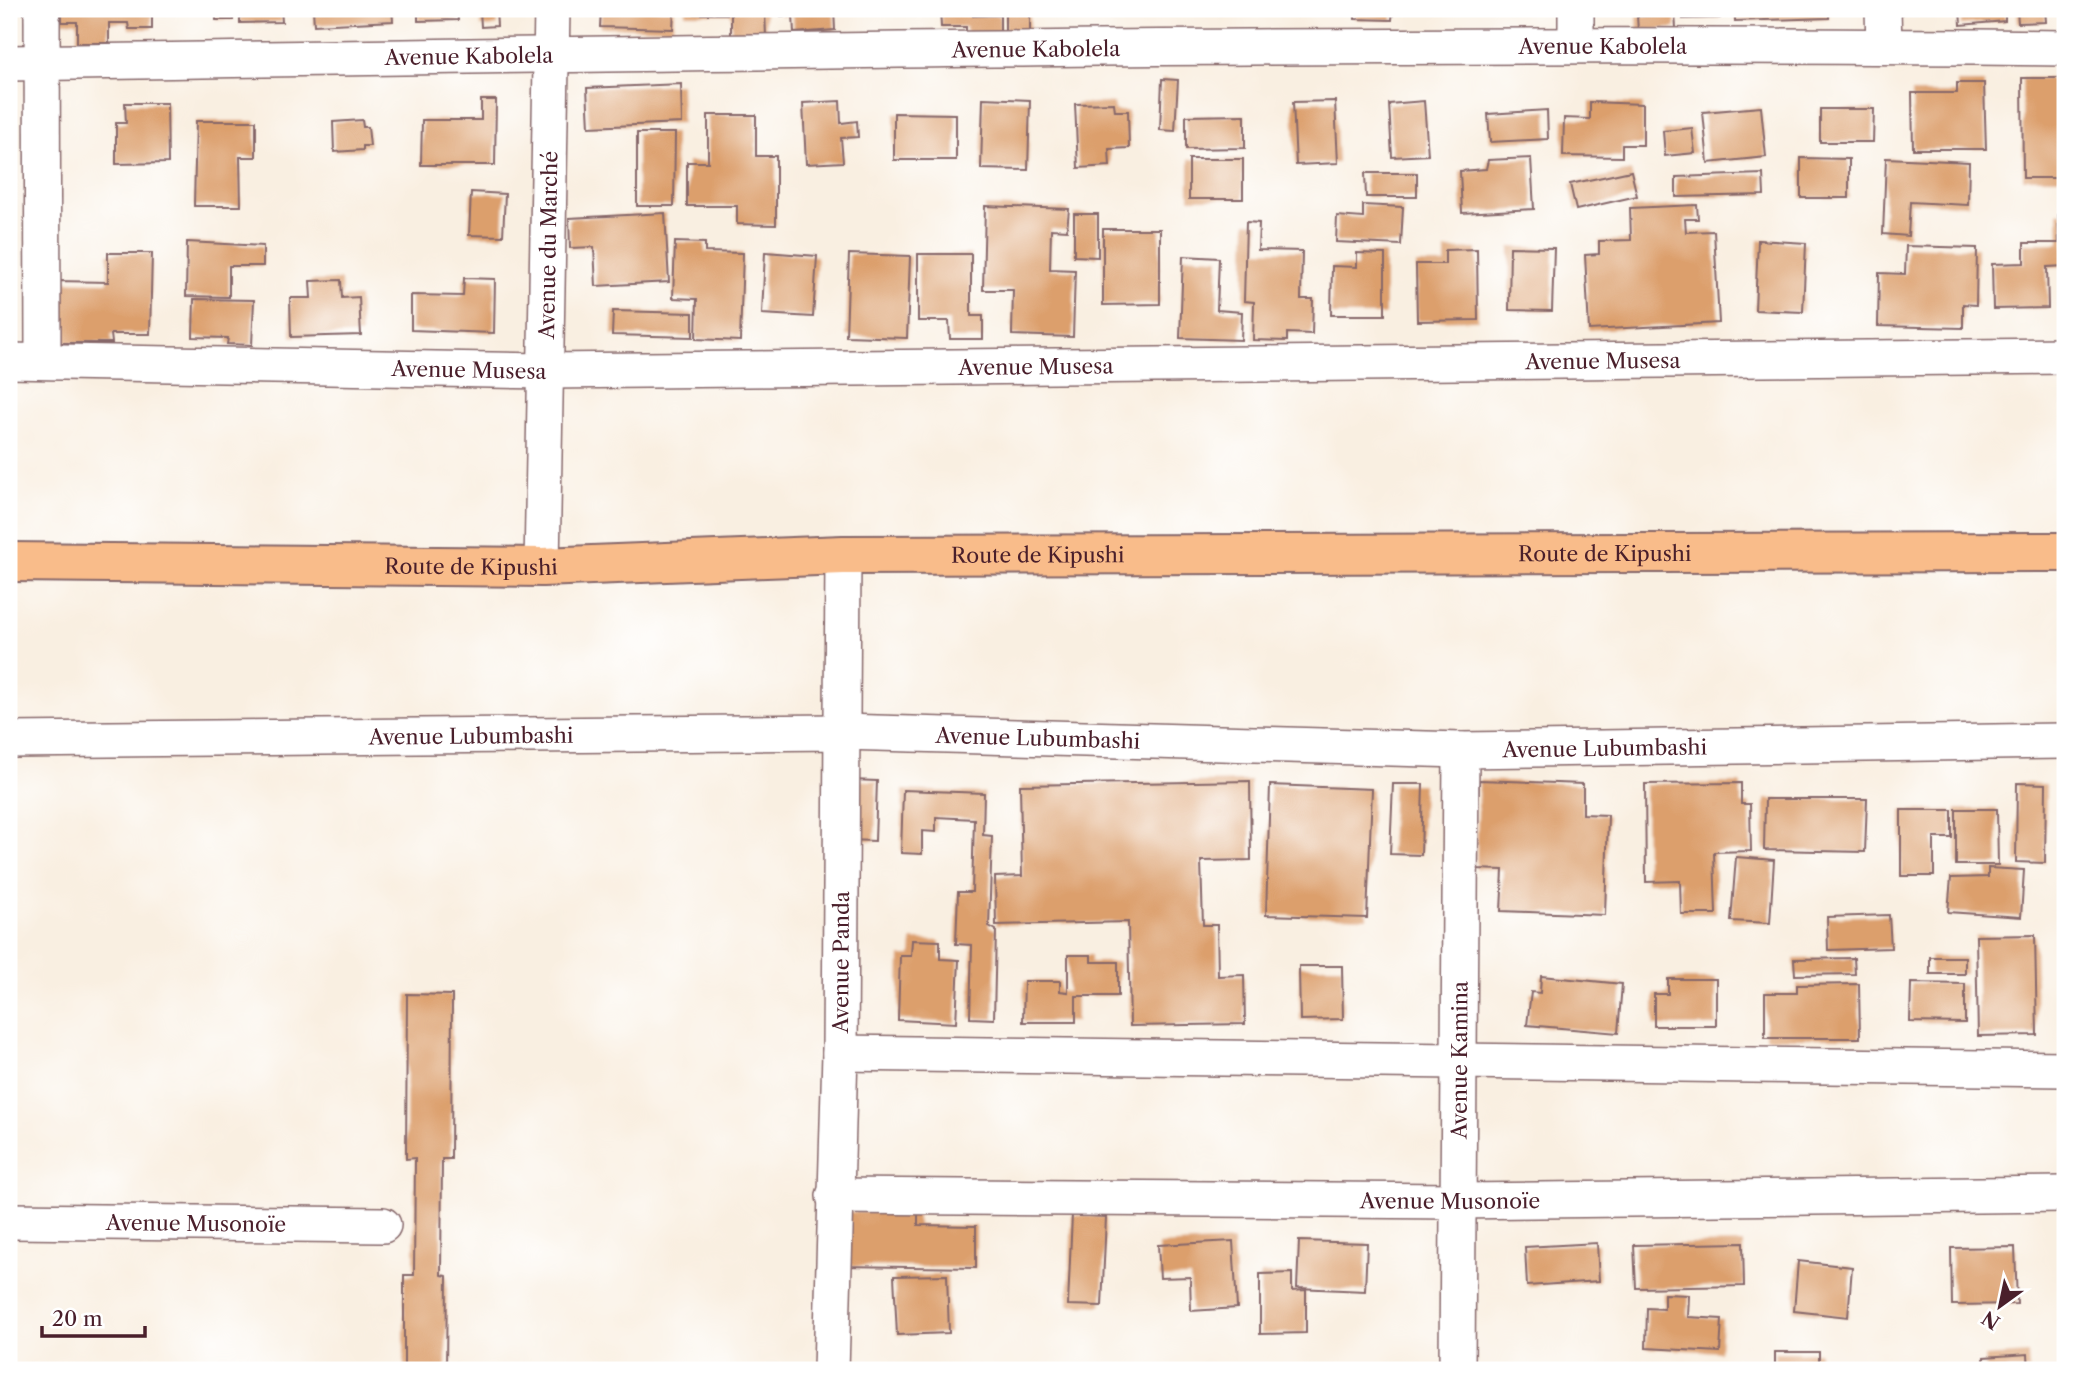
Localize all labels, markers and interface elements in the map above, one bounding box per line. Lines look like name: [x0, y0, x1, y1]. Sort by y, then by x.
street label: Avenue Kabolela: [1518, 33, 1688, 58]
street label: Avenue Kabolela: [950, 35, 1121, 62]
street label: Avenue Kabolela: [383, 42, 554, 70]
street label: Avenue du Marché: [534, 151, 562, 340]
street label: Avenue Musesa: [1524, 347, 1682, 374]
street label: Avenue Musesa: [957, 353, 1115, 379]
street label: Avenue Musesa: [390, 356, 548, 384]
street label: Route de Kipushi: [1518, 540, 1691, 566]
street label: Route de Kipushi: [951, 542, 1124, 567]
street label: Route de Kipushi: [384, 553, 558, 580]
street label: Avenue Lubumbashi: [368, 722, 573, 749]
street label: Avenue Lubumbashi: [934, 722, 1141, 753]
street label: Avenue Lubumbashi: [1501, 734, 1707, 762]
street label: Avenue Panda: [828, 890, 853, 1034]
street label: Avenue Kamina: [1446, 980, 1472, 1140]
street label: Avenue Musonoïe: [1359, 1188, 1540, 1214]
street label: Avenue Musonoïe: [105, 1210, 286, 1236]
north arrow: [1966, 1270, 2036, 1340]
scale bar: [42, 1295, 145, 1339]
text: 20 m: [52, 1306, 103, 1331]
text: N: [1978, 1306, 2004, 1334]

